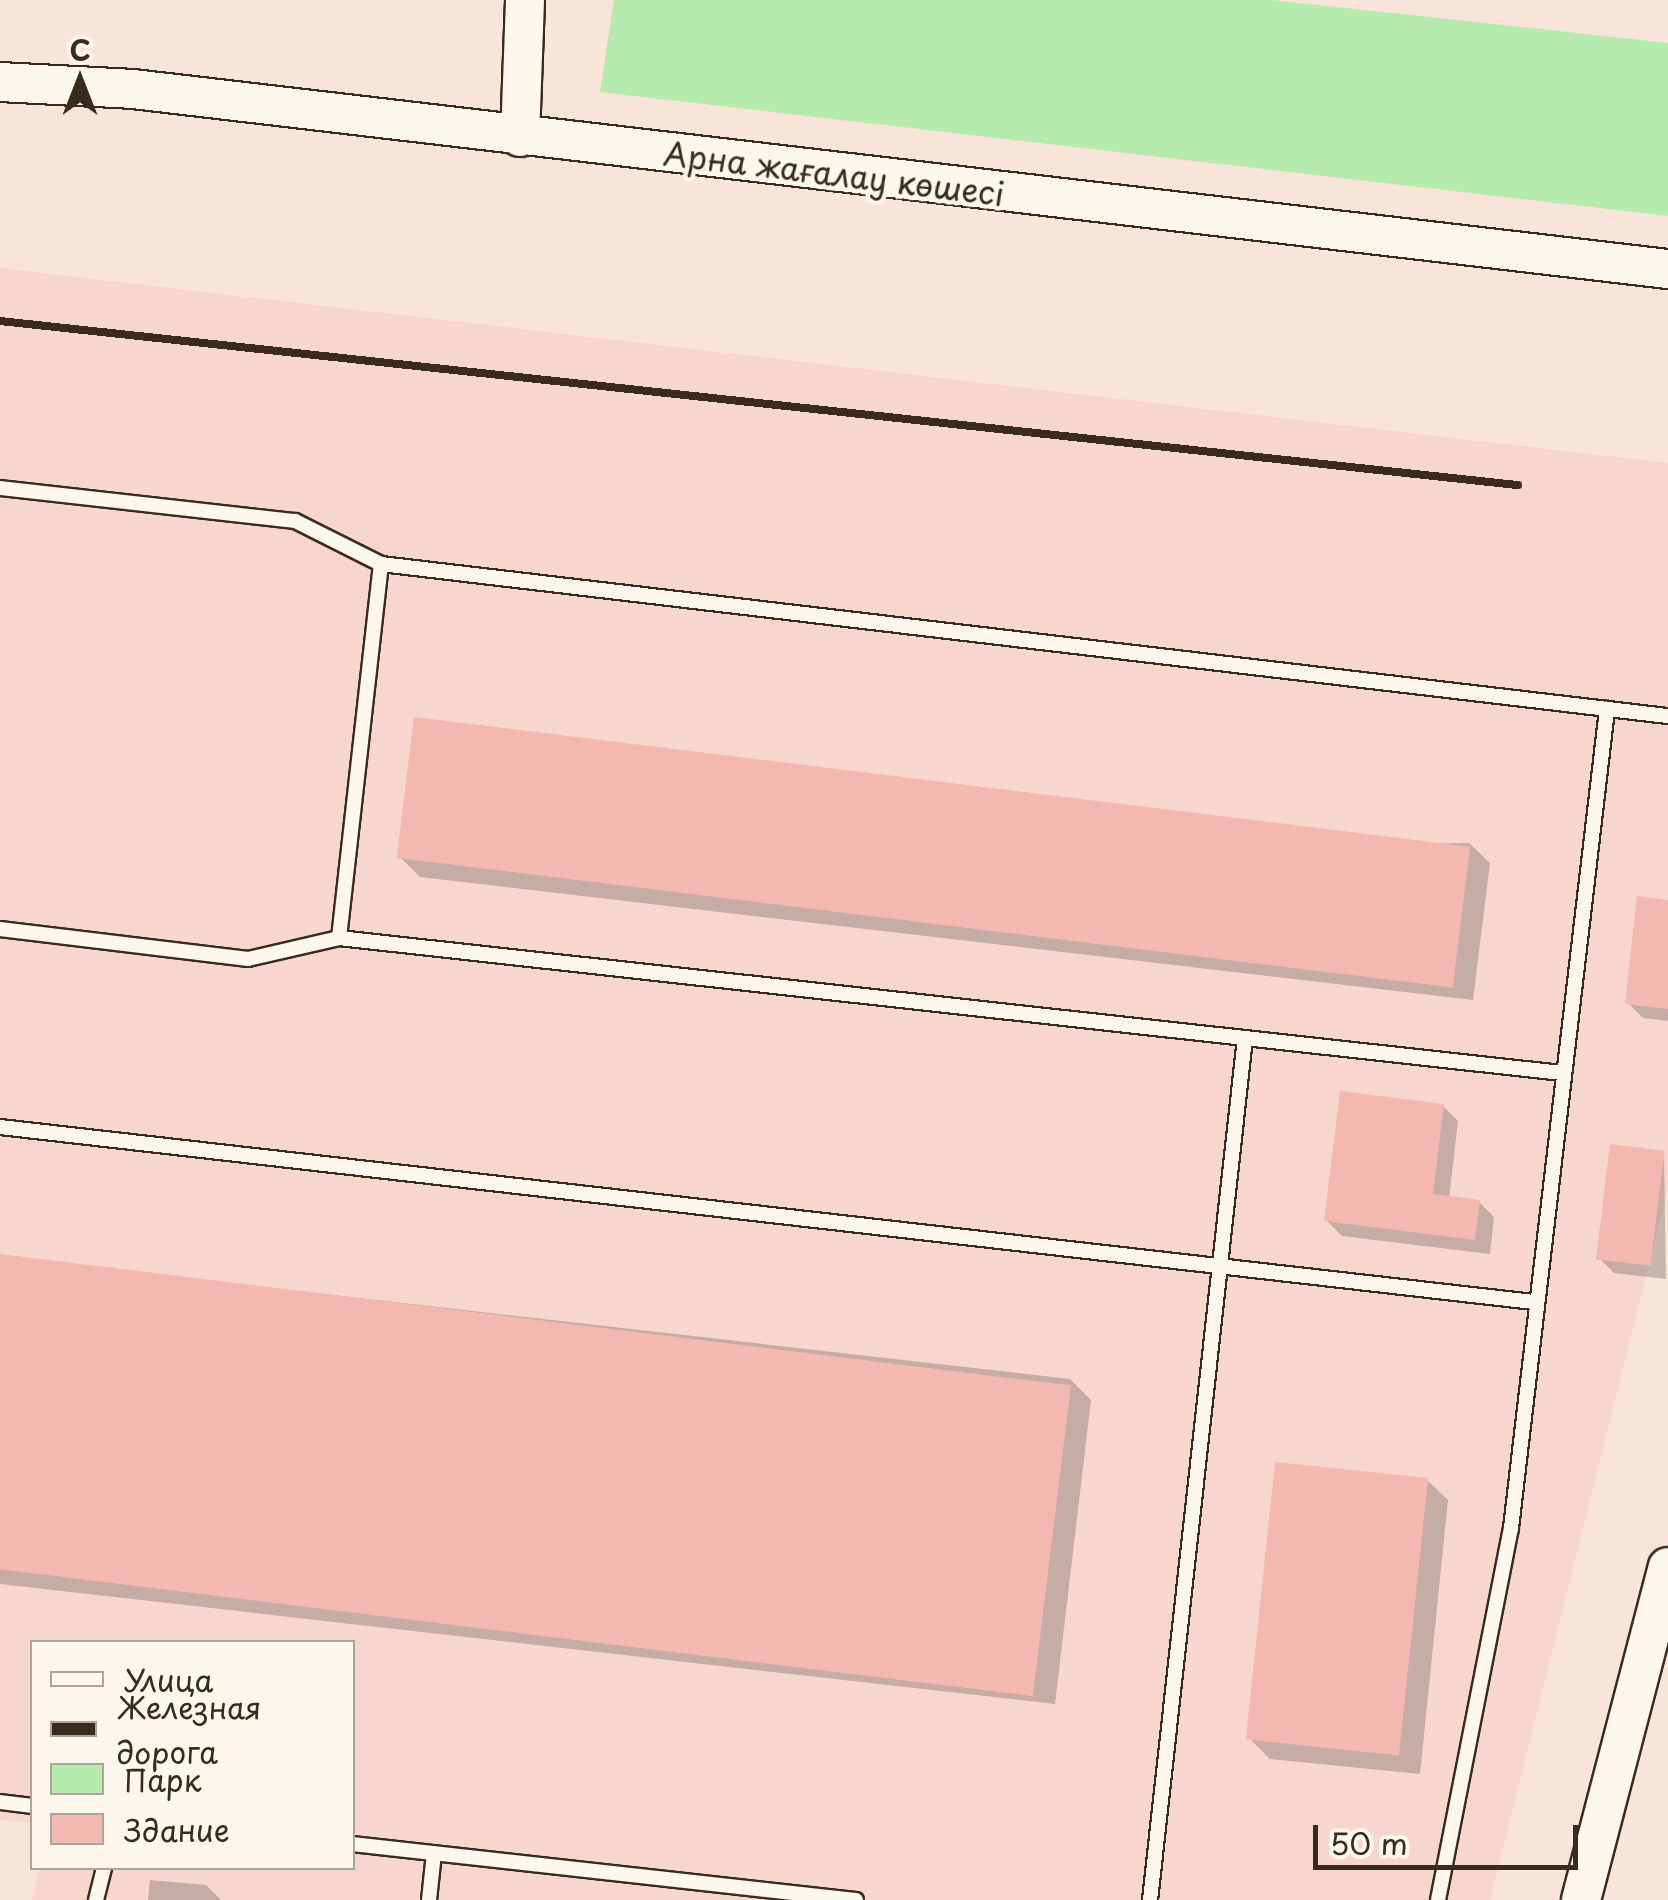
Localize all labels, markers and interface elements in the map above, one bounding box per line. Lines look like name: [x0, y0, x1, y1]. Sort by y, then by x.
text: С: [69, 28, 91, 71]
north arrow: [30, 30, 130, 130]
street label: Арна жағалау көшесі: [662, 133, 1006, 213]
legend: [30, 1640, 355, 1870]
text: Улица: [124, 1657, 213, 1702]
text: Железная дорога: [117, 1684, 262, 1774]
text: Парк: [124, 1757, 201, 1802]
scale bar: [1318, 1805, 1583, 1867]
text: Здание: [124, 1807, 230, 1852]
text: 50 m: [1330, 1820, 1408, 1865]

